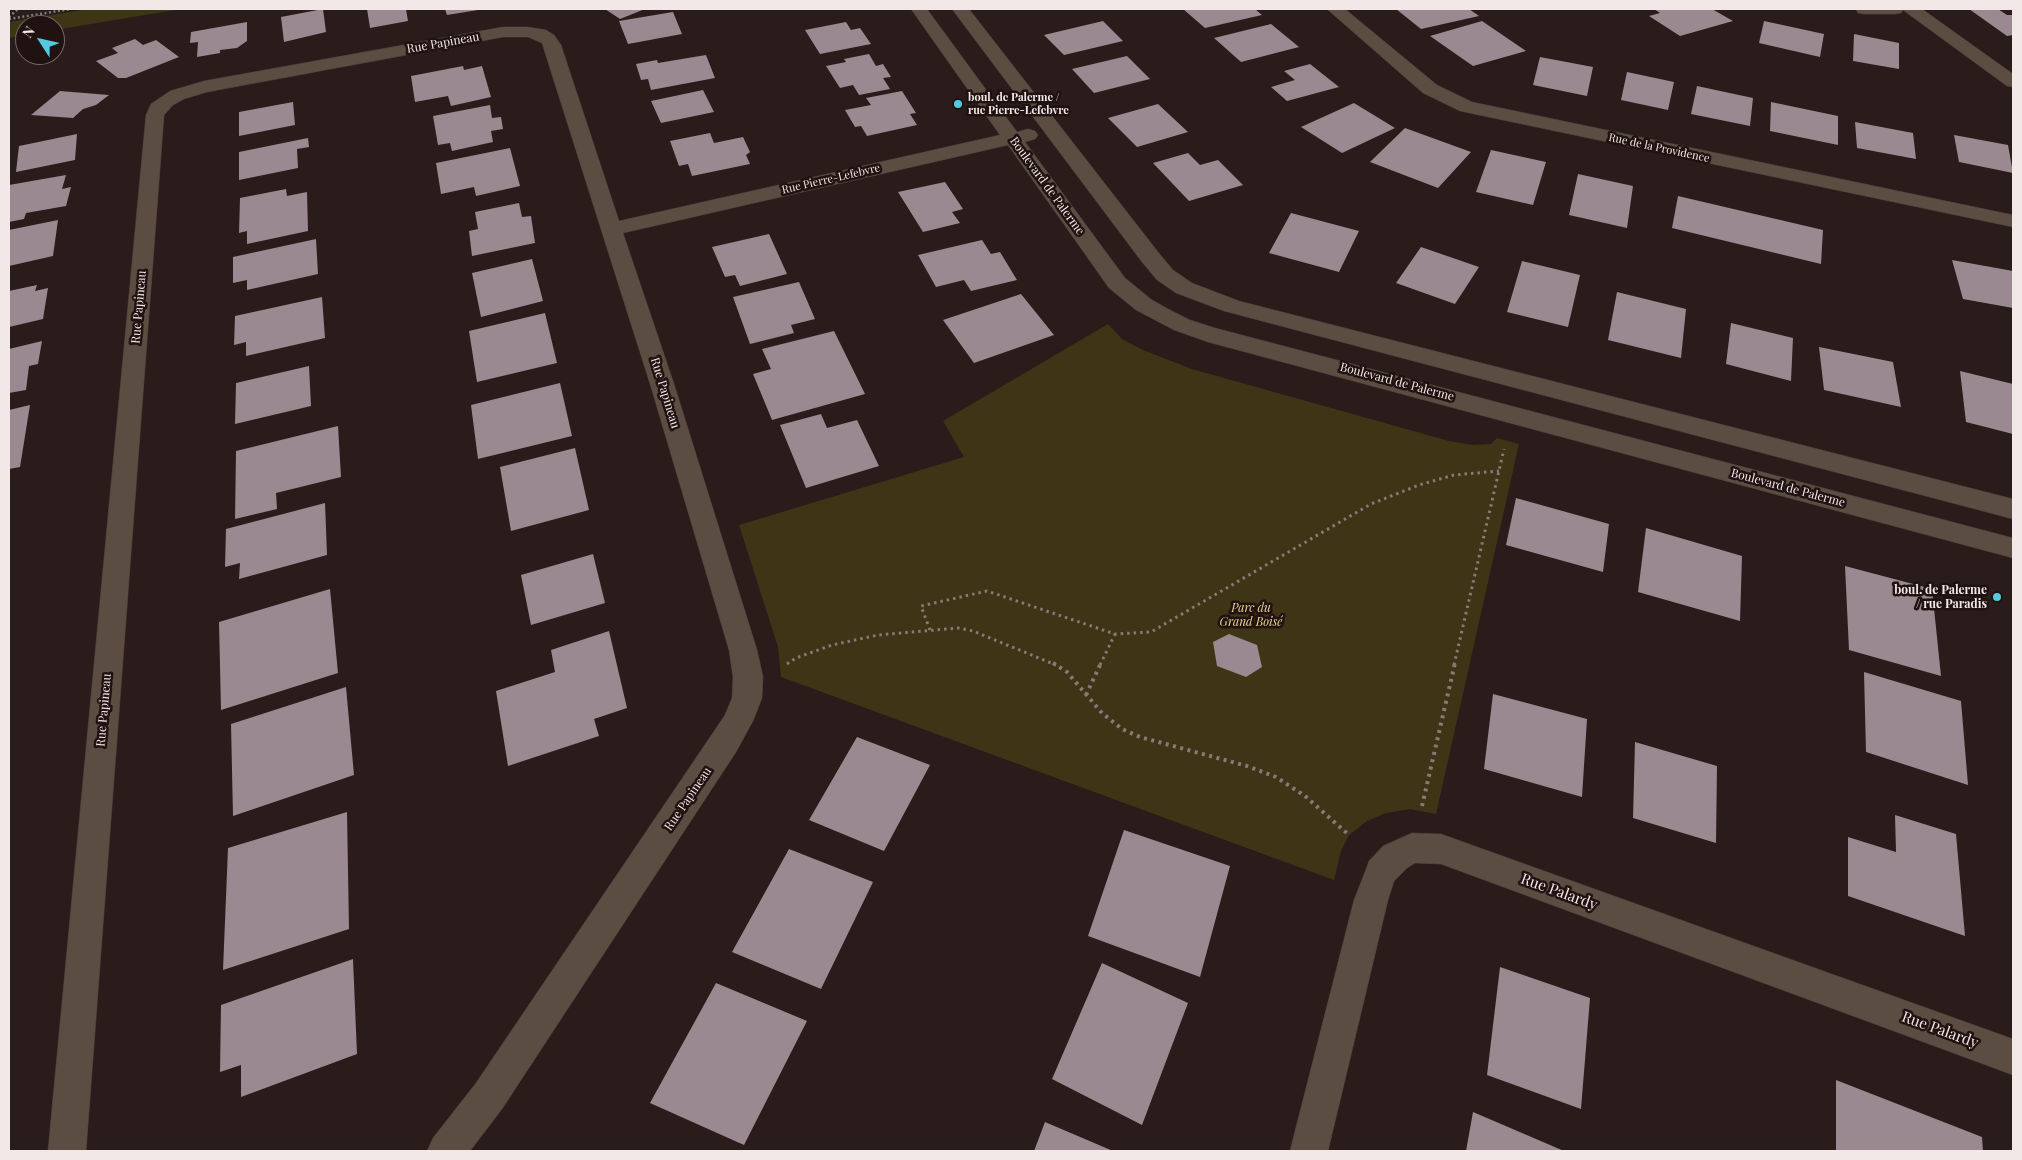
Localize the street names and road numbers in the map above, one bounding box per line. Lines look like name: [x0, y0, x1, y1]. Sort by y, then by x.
street label: Rue Papineau: [406, 30, 480, 56]
street label: Rue de la Providence: [1607, 131, 1711, 165]
street label: Boulevard de Palerme: [1007, 134, 1087, 238]
street label: Rue Pierre-Lefebvre: [781, 161, 881, 197]
street label: Rue Papineau: [129, 270, 149, 344]
street label: Rue Papineau: [647, 356, 683, 430]
street label: Boulevard de Palerme: [1338, 360, 1456, 404]
street label: Boulevard de Palerme: [1729, 466, 1847, 510]
street label: Rue Papineau: [94, 673, 114, 747]
street label: Rue Papineau: [662, 765, 714, 833]
street label: Rue Palardy: [1518, 870, 1600, 914]
street label: Rue Palardy: [1899, 1008, 1981, 1052]

